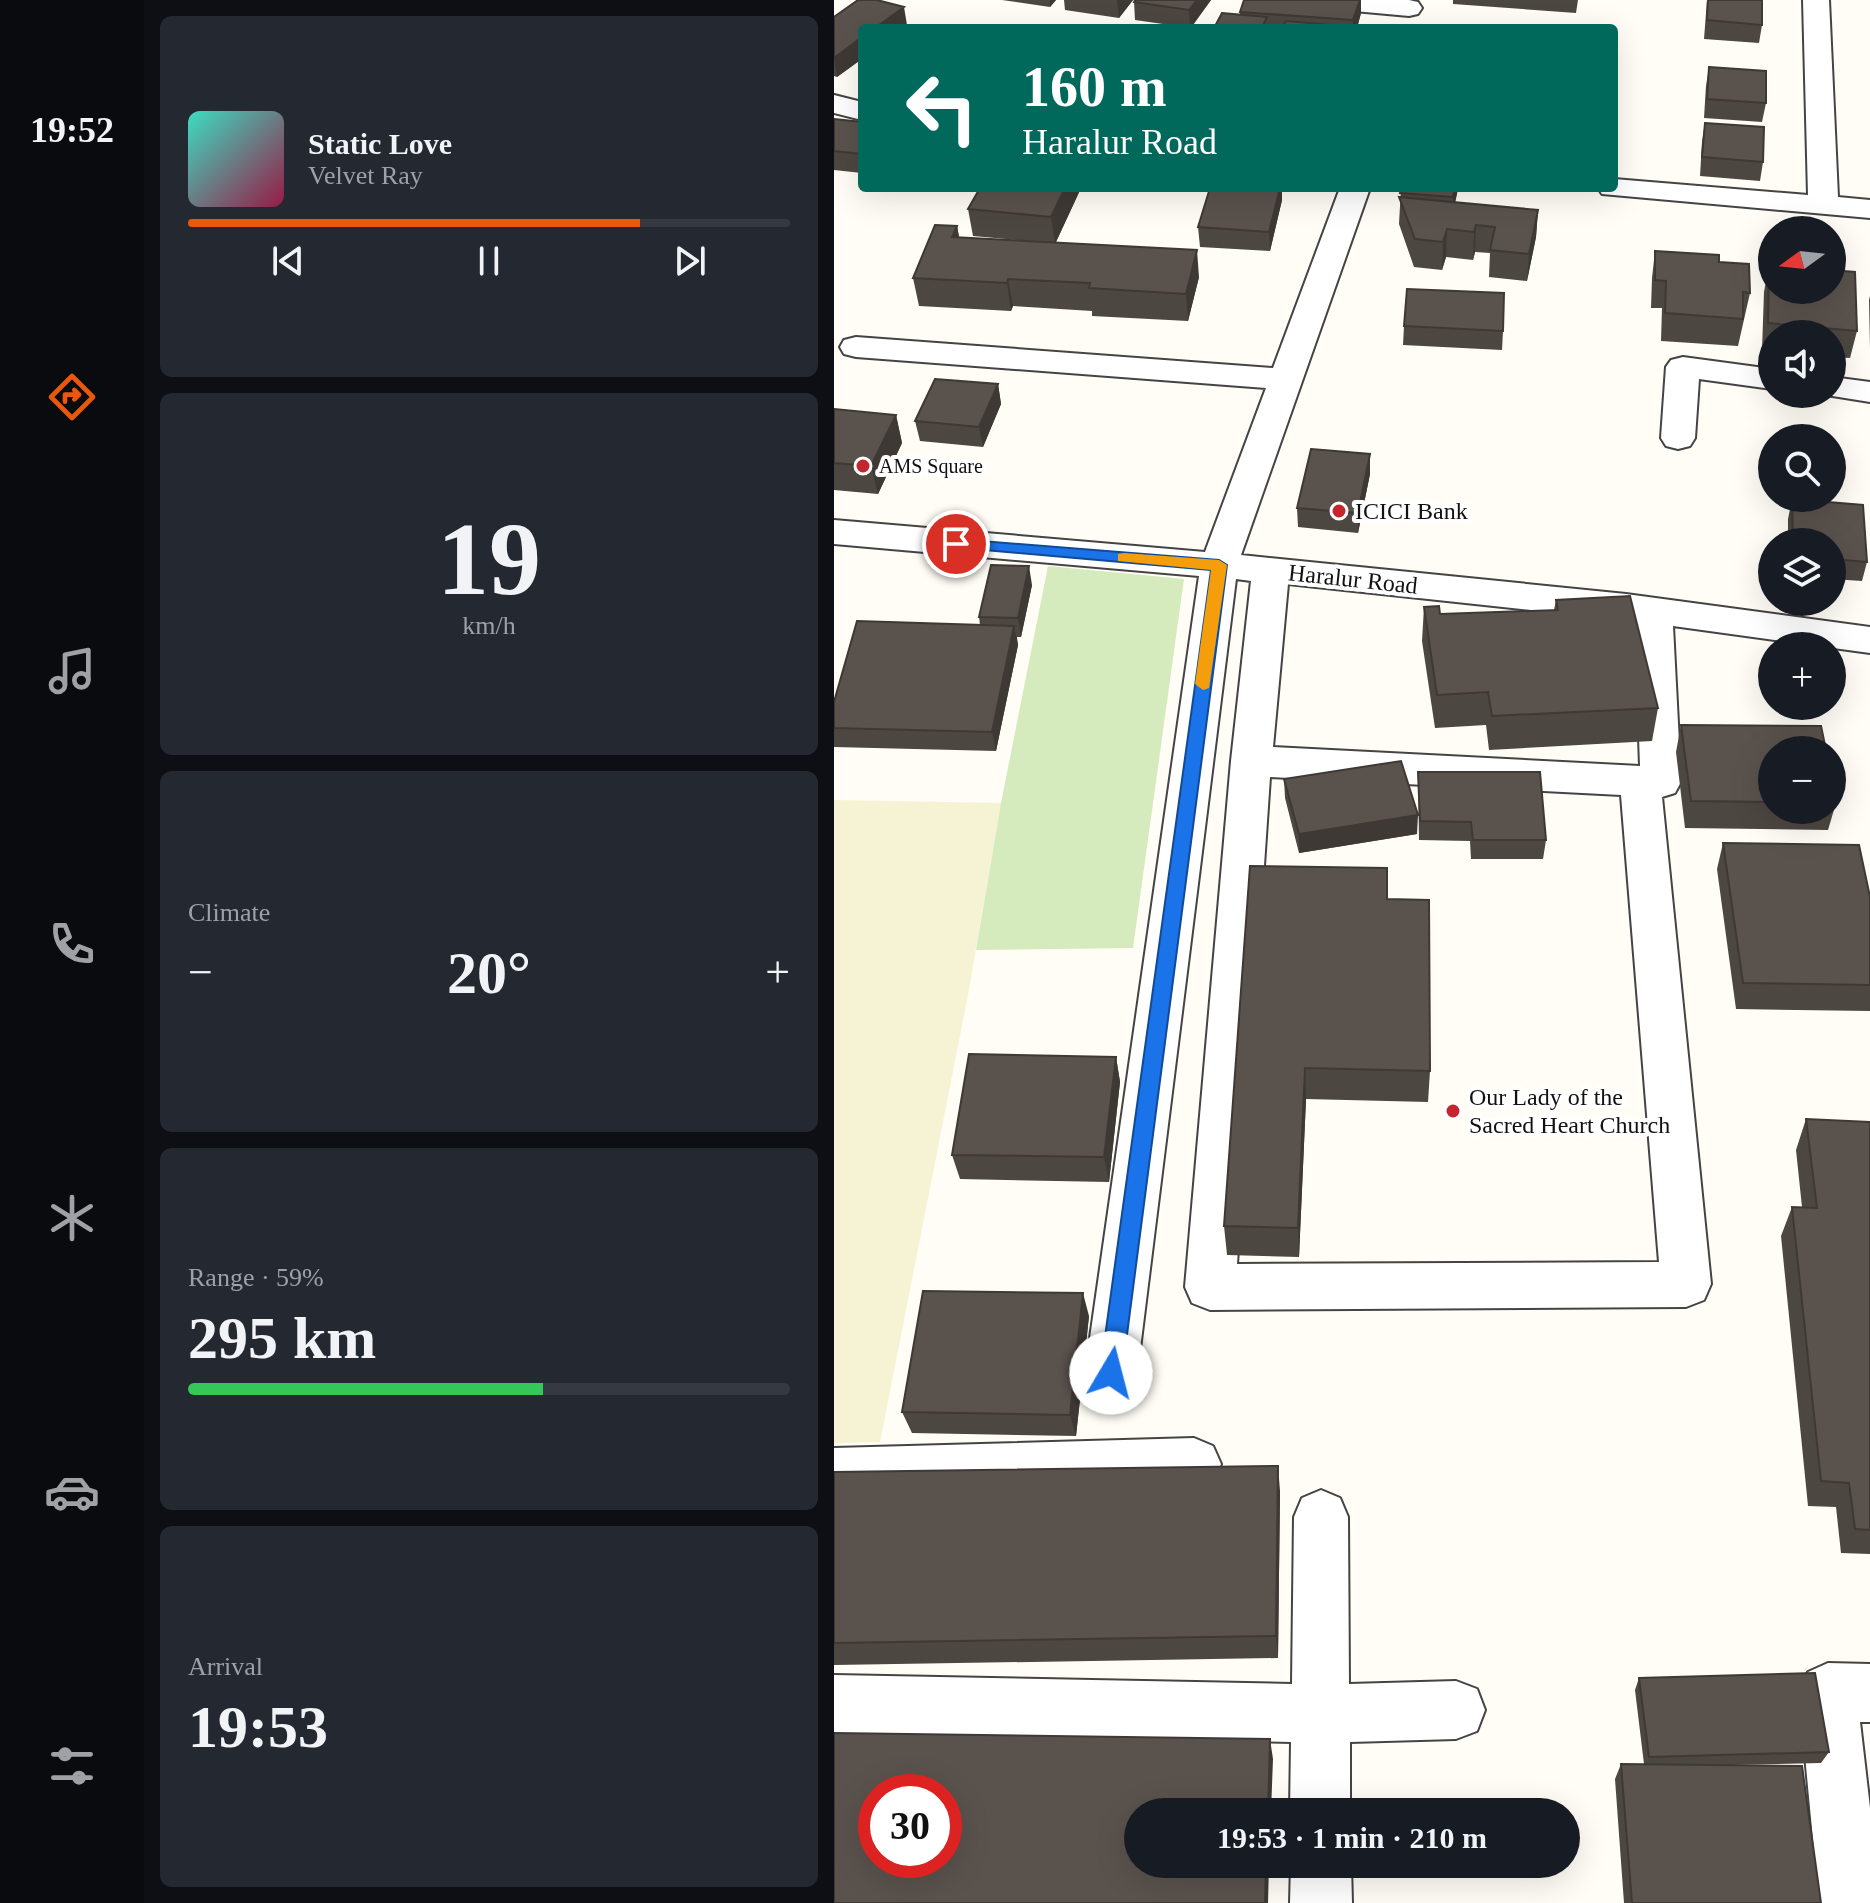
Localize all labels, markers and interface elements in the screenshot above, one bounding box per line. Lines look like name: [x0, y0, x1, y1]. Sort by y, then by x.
icon: left: [890, 56, 994, 160]
text: 160 m: [1022, 56, 1167, 118]
text: 19:52: [30, 110, 114, 150]
text: Haralur Road: [1022, 122, 1217, 162]
text: Static Love: [308, 127, 452, 160]
text: Velvet Ray: [308, 161, 423, 190]
north arrow: [1758, 216, 1846, 304]
map controls: [1758, 216, 1846, 824]
icon: previous: [266, 239, 310, 283]
icon: pause: [467, 239, 511, 283]
icon: next: [668, 239, 712, 283]
button: sound: [1758, 320, 1846, 408]
icon: directions: [44, 369, 100, 425]
button: search: [1758, 424, 1846, 512]
place label: AMS Square: [879, 455, 983, 478]
marker: AMS Square: [854, 457, 872, 475]
place label: ICICI Bank: [1355, 498, 1468, 524]
text: 19: [437, 501, 541, 616]
marker: ICICI Bank: [1330, 502, 1348, 520]
pin: [922, 510, 990, 578]
icon: arrive: [934, 522, 978, 566]
button: layers: [1758, 528, 1846, 616]
street label: Haralur Road: [1287, 559, 1419, 599]
text: km/h: [462, 611, 516, 640]
button: +: [1758, 632, 1846, 720]
icon: music: [44, 643, 100, 699]
button: −: [1758, 736, 1846, 824]
text: Climate: [188, 898, 270, 927]
icon: phone: [44, 916, 100, 972]
text: 20°: [447, 940, 531, 1006]
text: −: [188, 948, 213, 997]
text: +: [765, 948, 790, 997]
place label: Our Lady of the Sacred Heart Church: [1469, 1084, 1670, 1138]
marker: Our Lady of the Sacred Heart Church: [1444, 1102, 1462, 1120]
icon: climate: [44, 1190, 100, 1246]
text: Range · 59%: [188, 1263, 324, 1292]
text: 295 km: [188, 1305, 376, 1371]
position arrow: [1069, 1331, 1153, 1415]
icon: car: [44, 1464, 100, 1520]
text: Arrival: [188, 1652, 263, 1681]
text: 19:53: [188, 1694, 328, 1760]
icon: filters: [44, 1738, 100, 1794]
speed limit sign: 30: [858, 1774, 962, 1878]
text: 19:53 · 1 min · 210 m: [1217, 1821, 1487, 1854]

